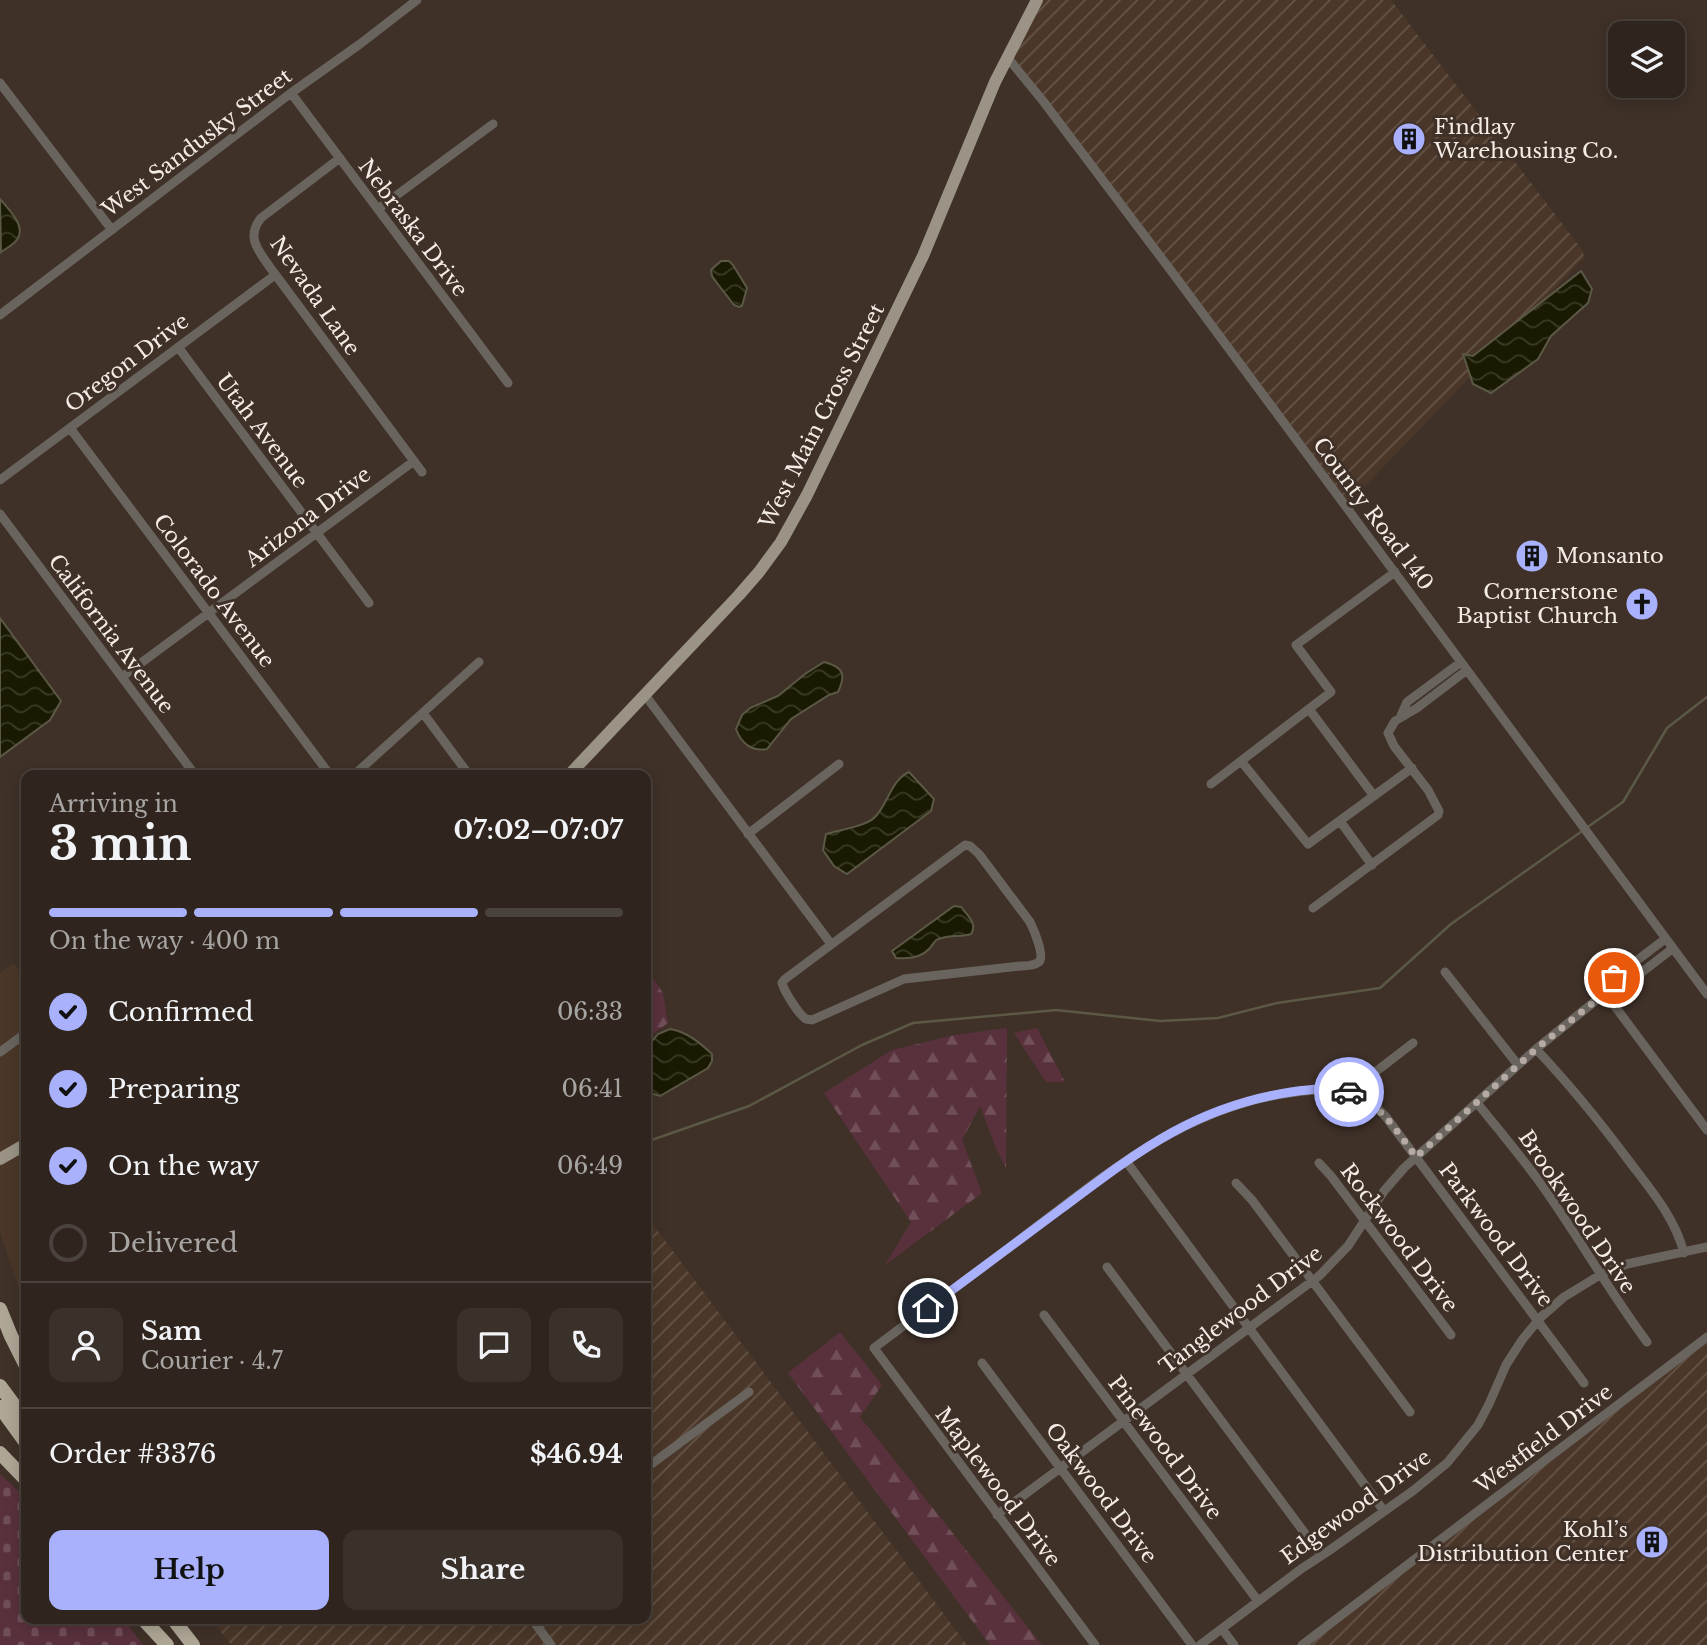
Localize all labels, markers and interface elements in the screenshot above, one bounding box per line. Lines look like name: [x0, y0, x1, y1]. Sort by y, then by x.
map controls: [1608, 21, 1685, 98]
button: layers: [1608, 21, 1685, 98]
street label: West Sandusky Street: [96, 63, 297, 223]
place label: Findlay Warehousing Co.: [1433, 114, 1618, 164]
building icon: Findlay Warehousing Co.: [1390, 120, 1428, 158]
street label: Nebraska Drive: [353, 154, 473, 302]
street label: Nevada Lane: [264, 231, 366, 361]
street label: West Main Cross Street: [753, 299, 890, 534]
street label: Oregon Drive: [60, 308, 194, 418]
street label: Utah Avenue: [210, 369, 314, 493]
street label: County Road 140: [1307, 433, 1439, 595]
street label: Arizona Drive: [239, 461, 376, 573]
street label: Colorado Avenue: [148, 509, 280, 673]
building icon: Monsanto: [1513, 537, 1551, 575]
place label: Monsanto: [1556, 543, 1664, 569]
street label: California Avenue: [43, 549, 179, 719]
place label: Cornerstone Baptist Church: [1457, 579, 1618, 629]
church icon: Cornerstone Baptist Church: [1623, 585, 1661, 623]
text: Arriving in: [49, 790, 178, 818]
text: 07:02–07:07: [454, 814, 623, 846]
text: 3 min: [49, 815, 191, 872]
text: On the way · 400 m: [49, 927, 280, 955]
pin: [1584, 948, 1644, 1008]
icon: bag: [1595, 959, 1633, 997]
icon: check: [49, 993, 87, 1031]
text: Confirmed: [108, 996, 253, 1028]
text: 06:33: [557, 998, 623, 1026]
courier: [1314, 1057, 1384, 1127]
icon: check: [49, 1070, 87, 1108]
text: Preparing: [108, 1073, 240, 1105]
icon: car: [1330, 1073, 1368, 1111]
text: 06:41: [562, 1075, 623, 1103]
street label: Brookwood Drive: [1513, 1125, 1641, 1299]
icon: check: [49, 1147, 87, 1185]
text: On the way: [108, 1150, 260, 1182]
text: 06:49: [557, 1152, 623, 1180]
street label: Rockwood Drive: [1335, 1158, 1463, 1318]
street label: Parkwood Drive: [1433, 1158, 1559, 1312]
text: Delivered: [108, 1227, 238, 1259]
street label: Tanglewood Drive: [1154, 1240, 1328, 1380]
pin: [898, 1278, 958, 1338]
icon: home: [909, 1289, 947, 1327]
button: person: [49, 1308, 123, 1382]
button: chat: [457, 1308, 531, 1382]
button: phone: [549, 1308, 623, 1382]
text: Sam: [141, 1315, 202, 1347]
text: Courier · 4.7: [141, 1347, 283, 1375]
street label: Pinewood Drive: [1103, 1371, 1227, 1525]
street label: Westfield Drive: [1469, 1379, 1618, 1500]
street label: Maplewood Drive: [930, 1402, 1066, 1572]
street label: Oakwood Drive: [1040, 1417, 1162, 1569]
text: Order #3376: [49, 1438, 217, 1470]
text: $46.94: [530, 1438, 623, 1470]
street label: Edgewood Drive: [1276, 1444, 1436, 1570]
place label: Kohl’s Distribution Center: [1417, 1517, 1628, 1567]
building icon: Kohl’s Distribution Center: [1633, 1523, 1671, 1561]
button: Help: [49, 1530, 329, 1610]
button: Share: [343, 1530, 623, 1610]

